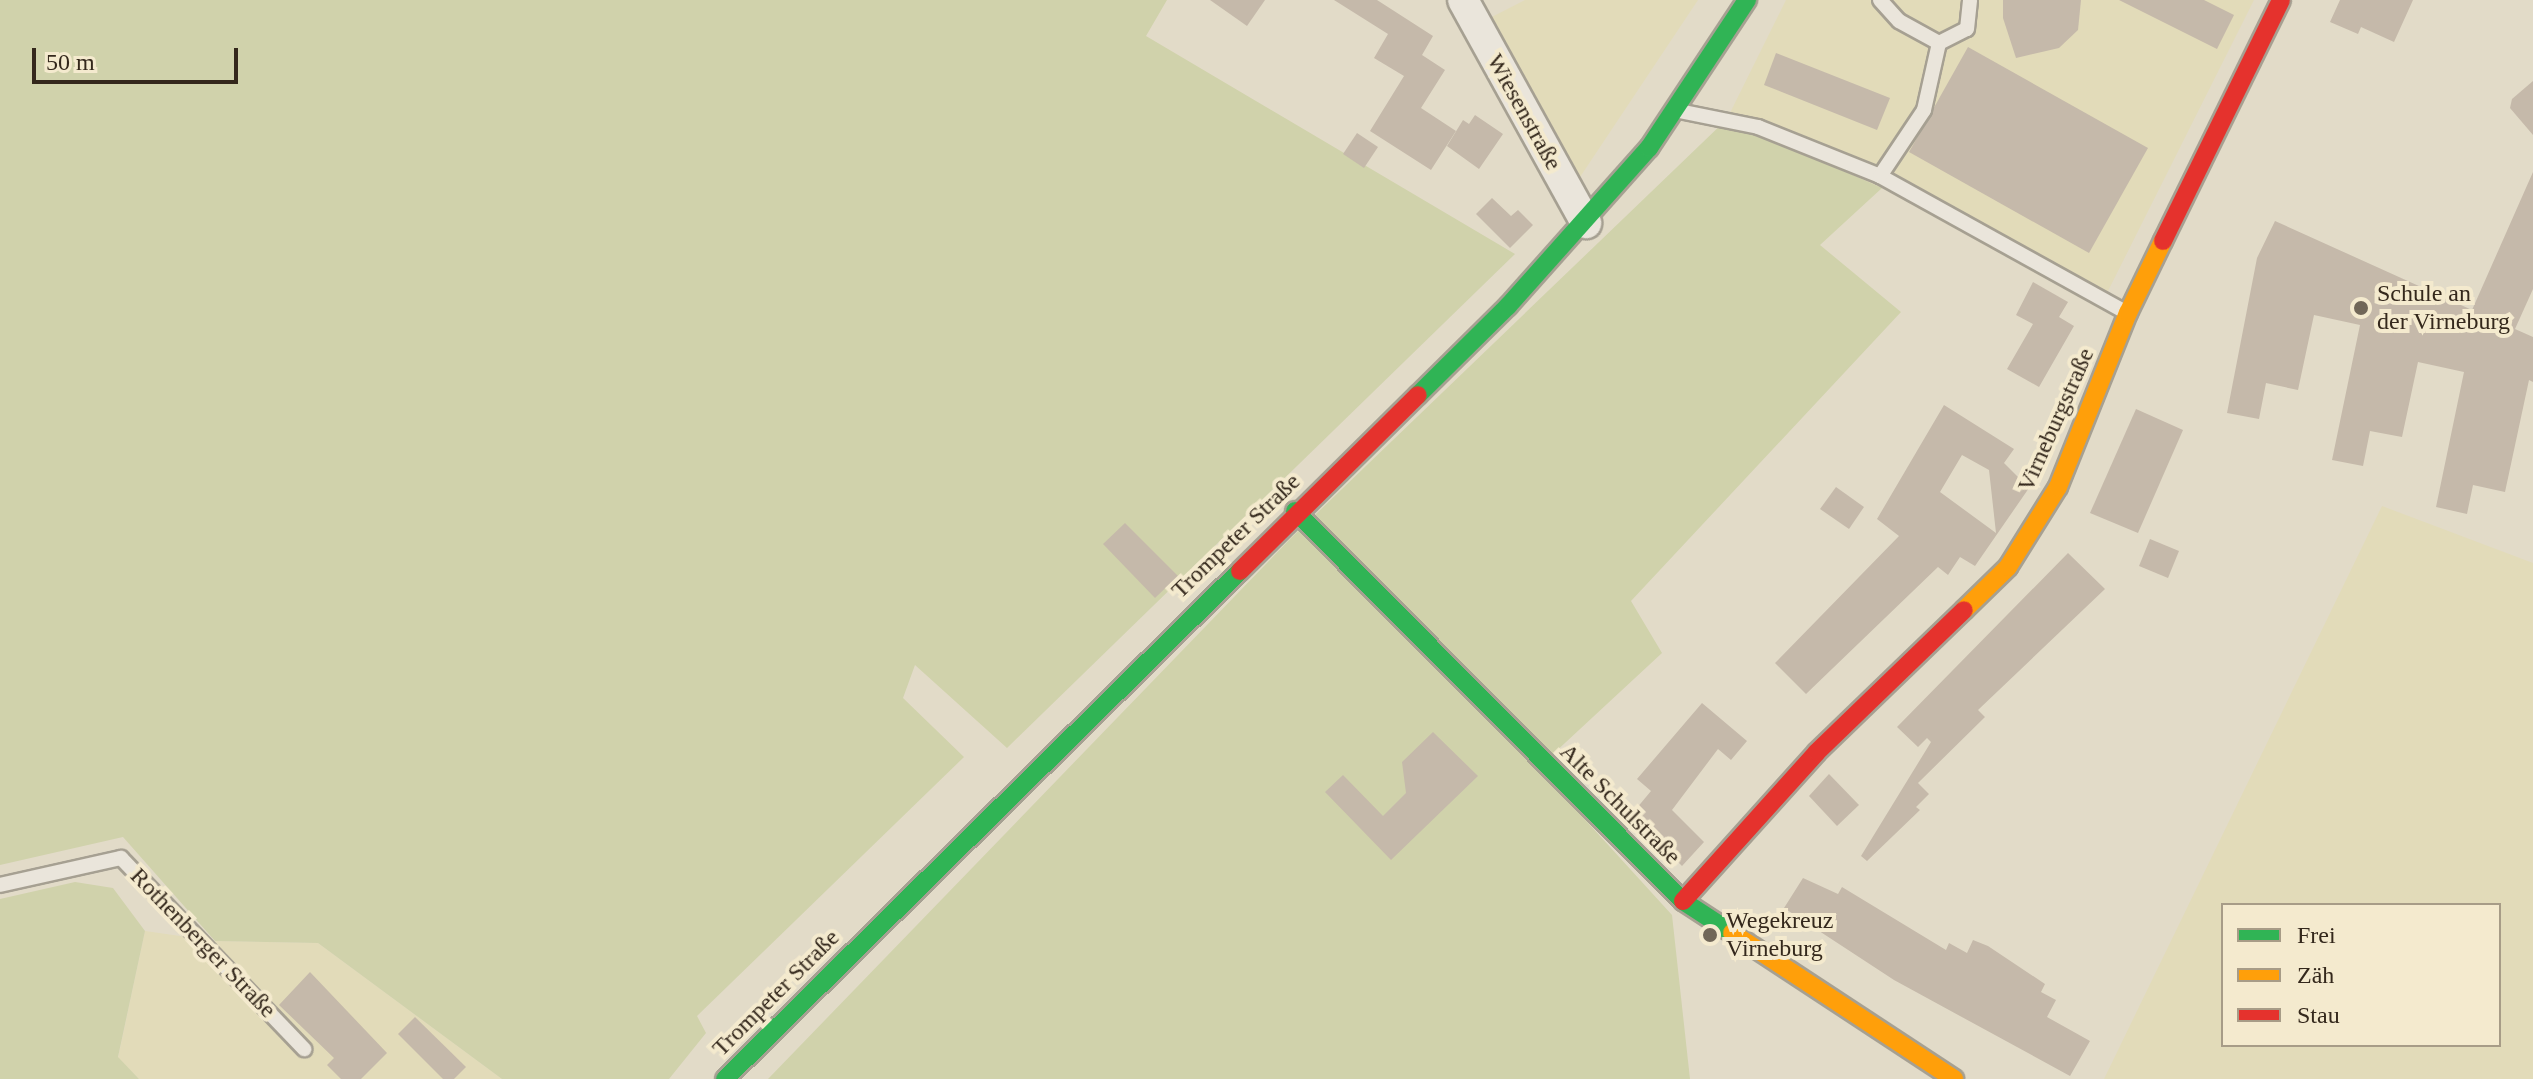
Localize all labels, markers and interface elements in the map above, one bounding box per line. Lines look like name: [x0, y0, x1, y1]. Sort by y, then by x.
scale bar: [36, 32, 242, 82]
text: 50 m: [46, 49, 95, 75]
street label: Wiesenstraße: [1480, 49, 1568, 175]
place label: Schule an der Virneburg: [2377, 280, 2510, 336]
marker: Schule an der Virneburg: [2352, 299, 2370, 317]
street label: Virneburgstraße: [2012, 344, 2100, 496]
street label: Trompeter Straße: [1166, 467, 1306, 605]
street label: Alte Schulstraße: [1553, 737, 1687, 871]
street label: Rothenberger Straße: [124, 862, 282, 1024]
legend: [2221, 903, 2501, 1047]
place label: Wegekreuz Virneburg: [1726, 907, 1833, 963]
text: Frei: [2297, 922, 2336, 948]
street label: Trompeter Straße: [707, 924, 845, 1062]
marker: Wegekreuz Virneburg: [1701, 926, 1719, 944]
text: Zäh: [2297, 962, 2334, 988]
text: Stau: [2297, 1002, 2340, 1028]

